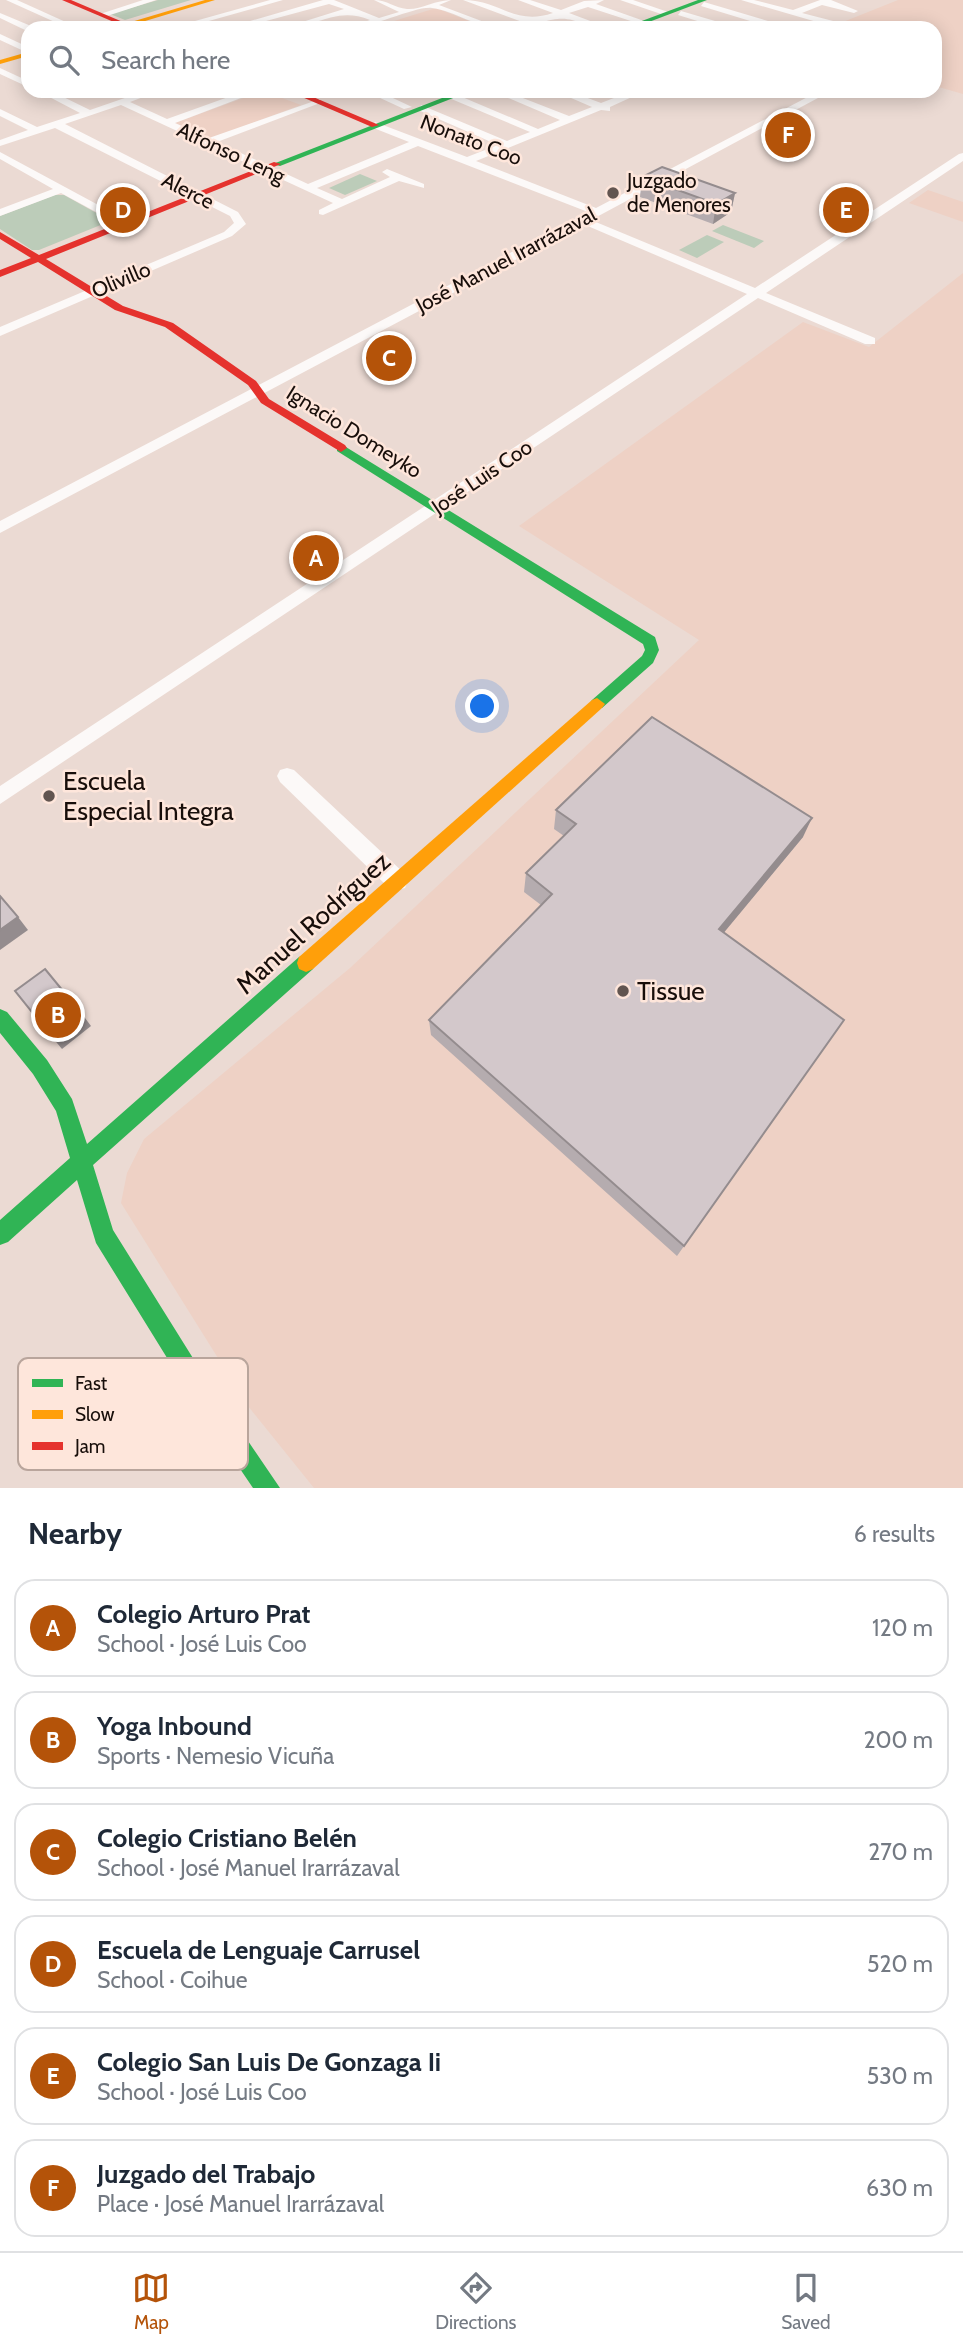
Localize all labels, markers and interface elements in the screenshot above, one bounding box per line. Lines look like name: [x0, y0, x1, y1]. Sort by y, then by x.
search box: [21, 21, 942, 98]
icon: search: [45, 41, 83, 79]
text: Search here: [101, 44, 230, 76]
street label: Nonato Coo: [417, 109, 525, 170]
pin: F: [765, 109, 811, 161]
street label: Alfonso Leng: [173, 117, 290, 189]
street label: Alerce: [158, 167, 219, 214]
place label: Juzgado de Menores: [626, 168, 731, 217]
pin: D: [100, 184, 146, 236]
pin: E: [823, 184, 869, 236]
marker: Juzgado de Menores: [605, 185, 621, 201]
street label: José Manuel Irarrázaval: [410, 201, 600, 318]
street label: Olivillo: [88, 256, 154, 303]
pin: C: [366, 332, 412, 384]
street label: Ignacio Domeyko: [282, 380, 426, 483]
street label: José Luis Coo: [426, 434, 537, 520]
pin: A: [293, 532, 339, 584]
your location: [465, 689, 499, 723]
place label: Escuela Especial Integra: [63, 765, 234, 827]
marker: Escuela Especial Integra: [41, 788, 57, 804]
street label: Manuel Rodríguez: [229, 845, 397, 1001]
place label: Tissue: [637, 975, 705, 1007]
marker: Tissue: [615, 983, 631, 999]
pin: B: [35, 989, 81, 1041]
legend: [18, 1358, 248, 1470]
text: Fast: [75, 1372, 108, 1395]
text: Slow: [75, 1403, 115, 1426]
text: Jam: [74, 1435, 105, 1458]
text: Nearby: [28, 1515, 122, 1552]
text: 6 results: [854, 1520, 935, 1548]
text: Colegio Arturo Prat: [97, 1598, 311, 1630]
text: A: [46, 1614, 60, 1642]
text: 120 m: [872, 1614, 933, 1642]
text: School · José Luis Coo: [97, 1630, 307, 1658]
text: Yoga Inbound: [97, 1710, 252, 1742]
text: B: [46, 1726, 60, 1754]
text: 200 m: [863, 1726, 933, 1754]
text: Sports · Nemesio Vicuña: [97, 1742, 334, 1770]
text: Colegio Cristiano Belén: [97, 1822, 357, 1854]
text: C: [46, 1838, 60, 1866]
text: 270 m: [868, 1838, 933, 1866]
text: School · José Manuel Irarrázaval: [97, 1854, 400, 1882]
text: Escuela de Lenguaje Carrusel: [97, 1934, 420, 1966]
text: D: [45, 1950, 61, 1978]
text: 520 m: [867, 1950, 933, 1978]
text: School · Coihue: [97, 1966, 248, 1994]
text: Colegio San Luis De Gonzaga Ii: [97, 2046, 441, 2078]
text: E: [46, 2062, 60, 2090]
text: 530 m: [867, 2062, 933, 2090]
text: School · José Luis Coo: [97, 2078, 307, 2106]
text: Juzgado del Trabajo: [97, 2158, 315, 2190]
text: F: [47, 2174, 59, 2202]
text: 630 m: [866, 2174, 933, 2202]
text: Place · José Manuel Irarrázaval: [97, 2190, 384, 2218]
tab: Map: [132, 2269, 170, 2334]
tab: Directions: [435, 2269, 516, 2334]
tab: Saved: [781, 2269, 831, 2334]

